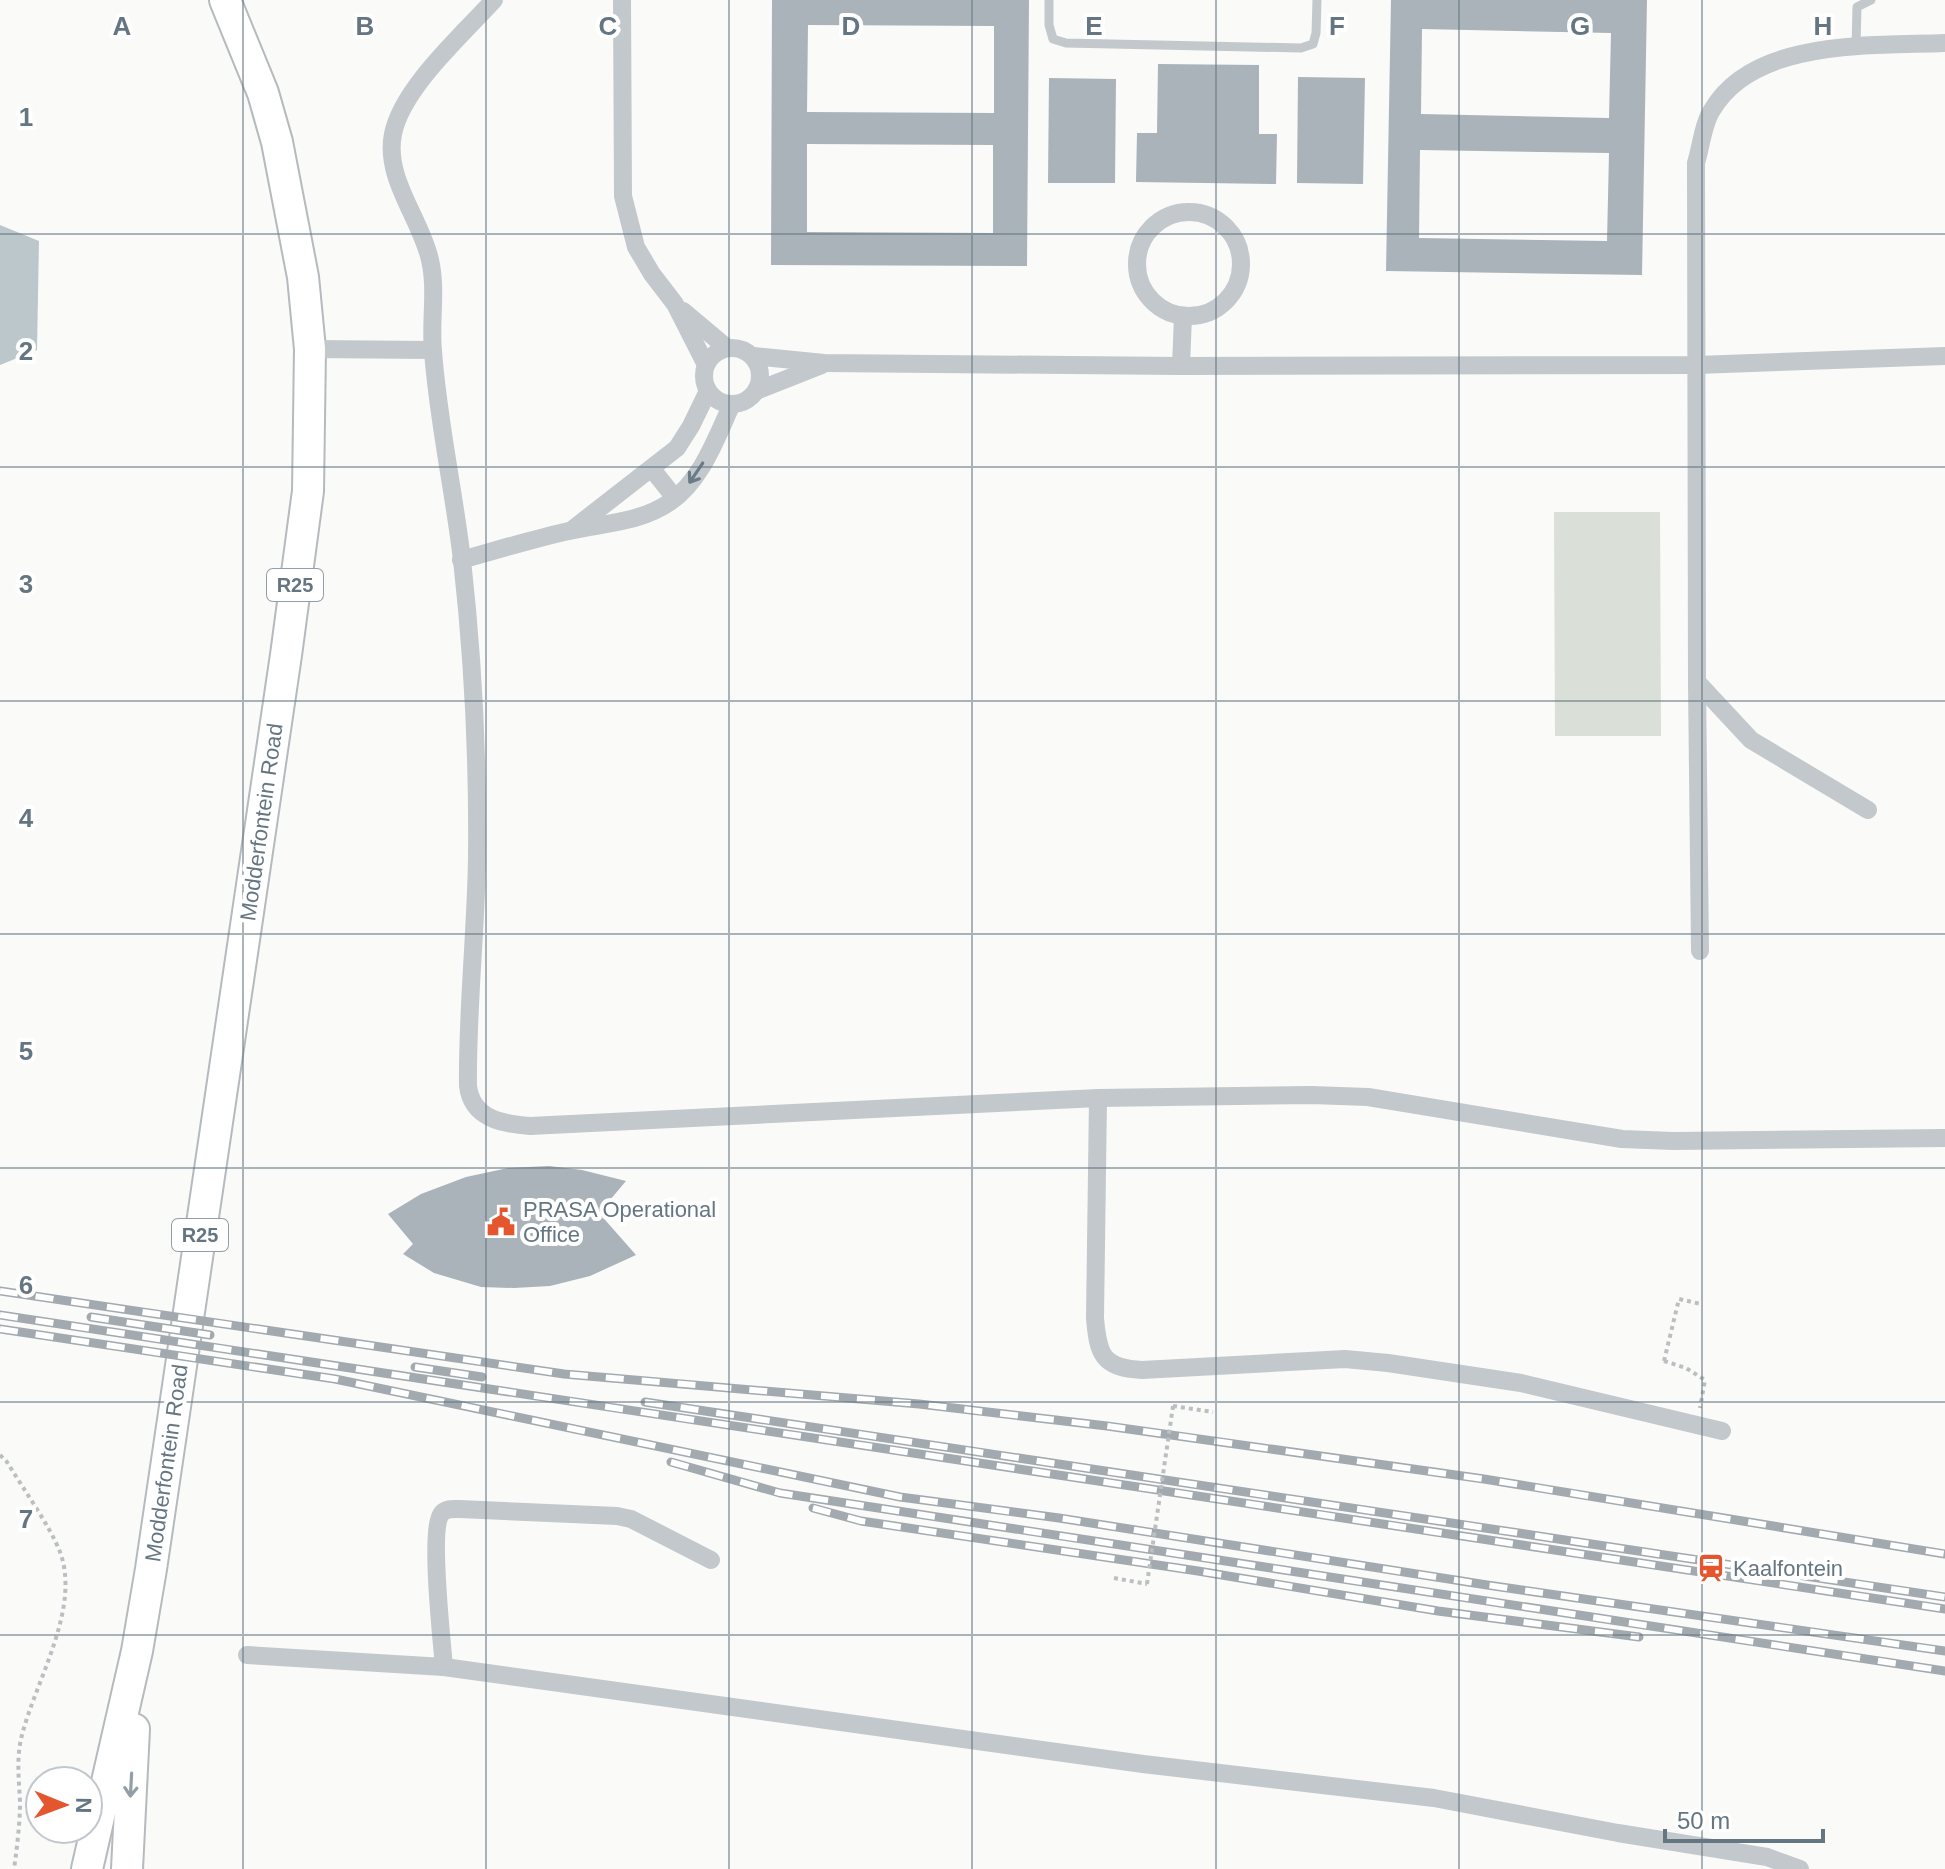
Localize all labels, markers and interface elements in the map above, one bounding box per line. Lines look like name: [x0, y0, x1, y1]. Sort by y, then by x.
text: A: [113, 11, 132, 41]
text: B: [356, 11, 374, 41]
text: C: [599, 11, 618, 41]
text: D: [842, 11, 860, 41]
text: E: [1085, 11, 1103, 41]
text: F: [1329, 11, 1345, 41]
text: G: [1570, 11, 1590, 41]
text: H: [1814, 11, 1832, 41]
text: 1: [19, 102, 33, 132]
text: 2: [19, 336, 33, 366]
one-way arrow: [688, 461, 704, 483]
text: 3: [19, 569, 33, 599]
road number: R25: [267, 569, 323, 601]
street label: Modderfontein Road: [235, 722, 288, 923]
text: 4: [19, 803, 34, 833]
text: 5: [19, 1036, 33, 1066]
place label: PRASA Operational Office: [523, 1197, 716, 1247]
public building icon: PRASA Operational Office: [486, 1207, 516, 1237]
road number: R25: [172, 1219, 228, 1251]
text: 6: [19, 1270, 33, 1300]
street label: Modderfontein Road: [140, 1363, 193, 1564]
text: 7: [19, 1504, 33, 1534]
station icon: Kaalfontein: [1696, 1553, 1726, 1583]
place label: Kaalfontein: [1733, 1556, 1843, 1581]
north arrow: [24, 1765, 104, 1845]
one-way arrow: [123, 1771, 138, 1798]
scale bar: [1665, 1793, 1823, 1843]
text: N: [71, 1797, 96, 1814]
text: 50 m: [1677, 1807, 1730, 1834]

